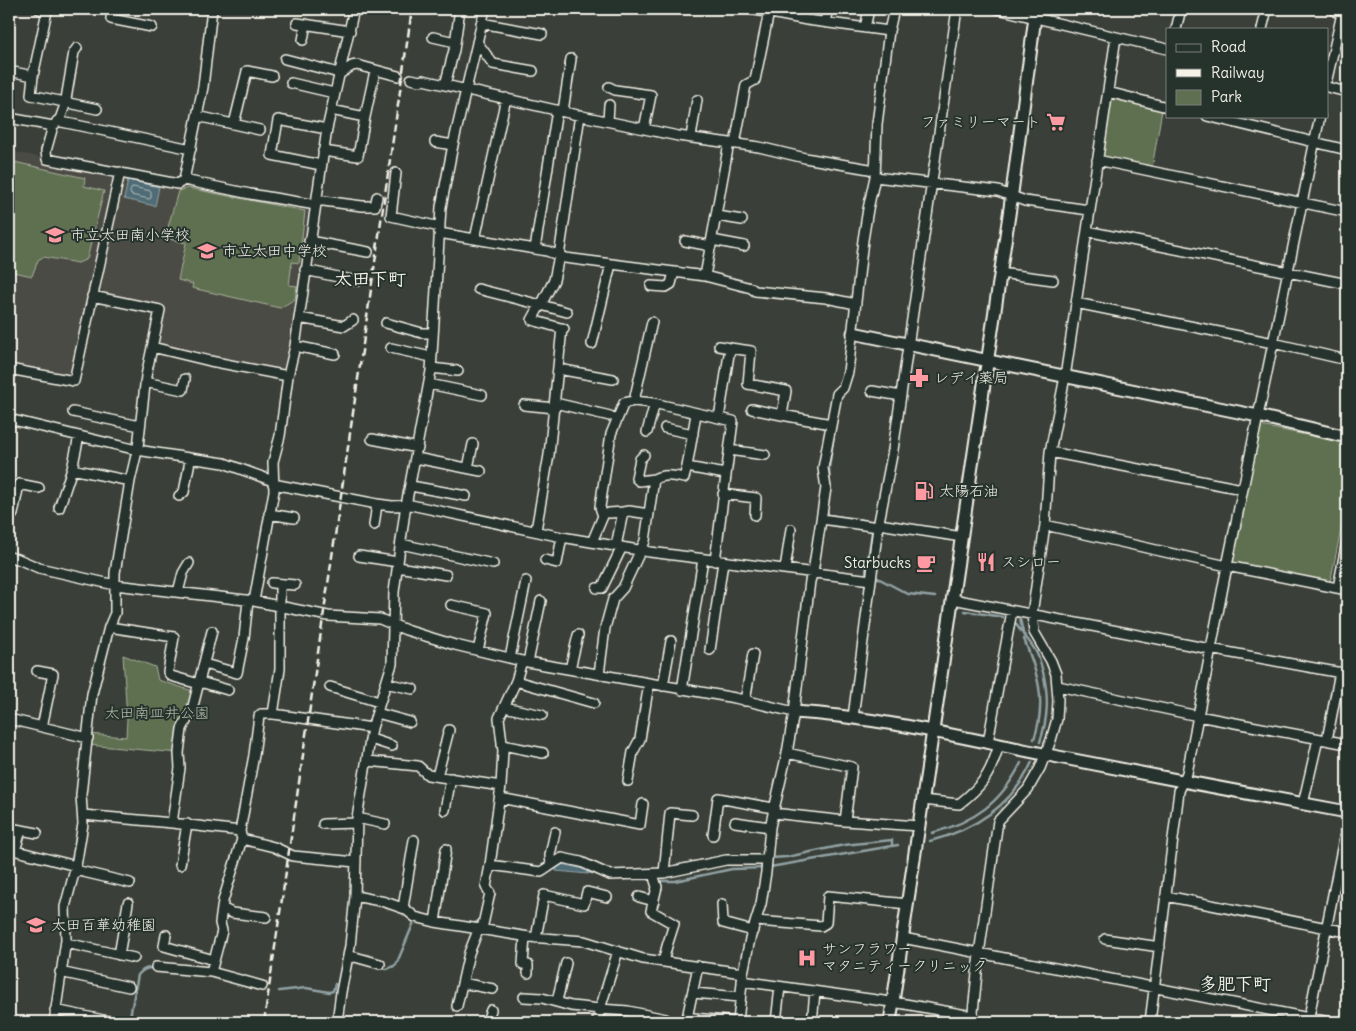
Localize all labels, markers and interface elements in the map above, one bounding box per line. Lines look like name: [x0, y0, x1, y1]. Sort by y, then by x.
legend: [1166, 28, 1328, 118]
text: Road: [1211, 37, 1246, 56]
text: Railway: [1211, 63, 1265, 82]
text: Park: [1211, 87, 1242, 106]
supermarket icon: ファミリーマート: [1045, 111, 1067, 133]
place label: ファミリーマート: [921, 112, 1041, 131]
school or university icon: 市立太田南小学校: [44, 224, 66, 246]
place label: 市立太田南小学校: [70, 225, 190, 244]
school or university icon: 市立太田中学校: [196, 240, 218, 262]
place label: 市立太田中学校: [222, 241, 327, 260]
district label: 太田下町: [334, 267, 406, 290]
pharmacy icon: レデイ薬局: [908, 367, 930, 389]
place label: レデイ薬局: [934, 368, 1008, 387]
fuel station icon: 太陽石油: [913, 480, 935, 502]
place label: 太陽石油: [939, 481, 999, 500]
restaurant icon: スシロー: [975, 551, 997, 573]
cafe icon: Starbucks: [915, 552, 937, 574]
place label: スシロー: [1001, 552, 1061, 571]
place label: Starbucks: [844, 553, 911, 572]
park label: 太田南皿井公園: [104, 703, 210, 722]
school or university icon: 太田百華幼稚園: [25, 914, 47, 936]
place label: 太田百華幼稚園: [51, 915, 156, 934]
place label: サンフラワー マタニティークリニック: [822, 939, 987, 975]
hospital icon: サンフラワー マタニティークリニック: [796, 947, 818, 969]
district label: 多肥下町: [1199, 972, 1271, 995]

